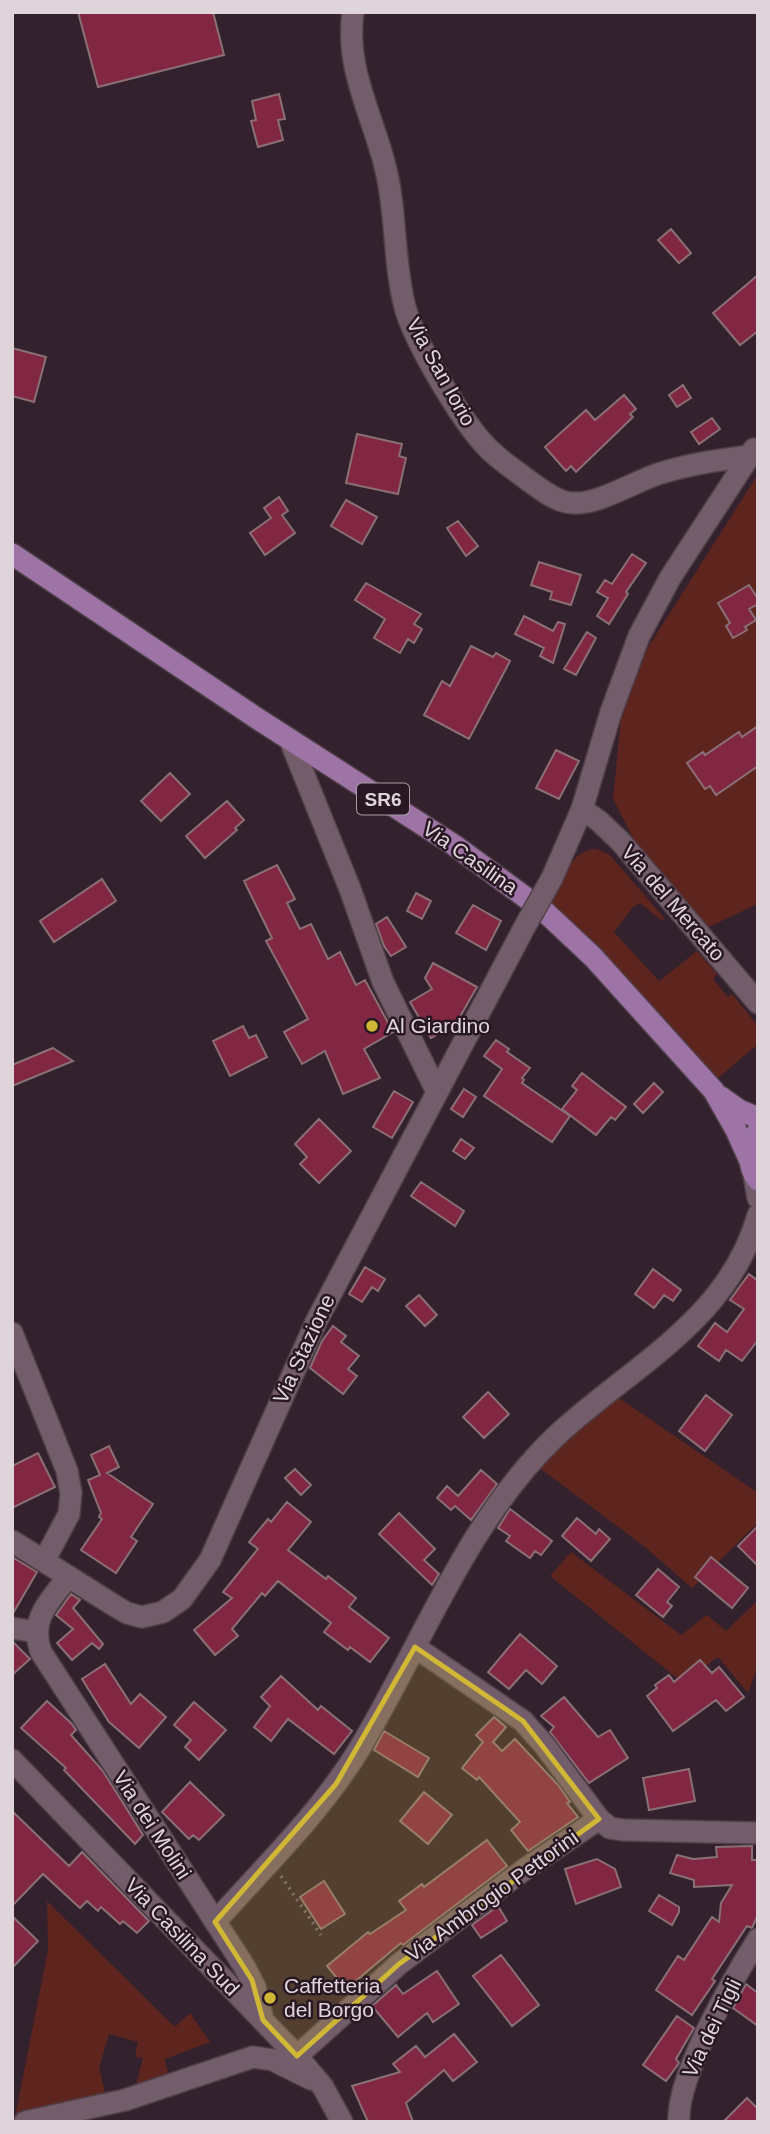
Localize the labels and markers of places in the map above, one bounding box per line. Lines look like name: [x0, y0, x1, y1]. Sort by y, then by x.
place label: Al Giardino: [386, 1014, 490, 1037]
marker: Al Giardino: [364, 1018, 380, 1034]
place label: Caffetteria del Borgo: [284, 1974, 381, 2021]
marker: Caffetteria del Borgo: [262, 1990, 278, 2006]

